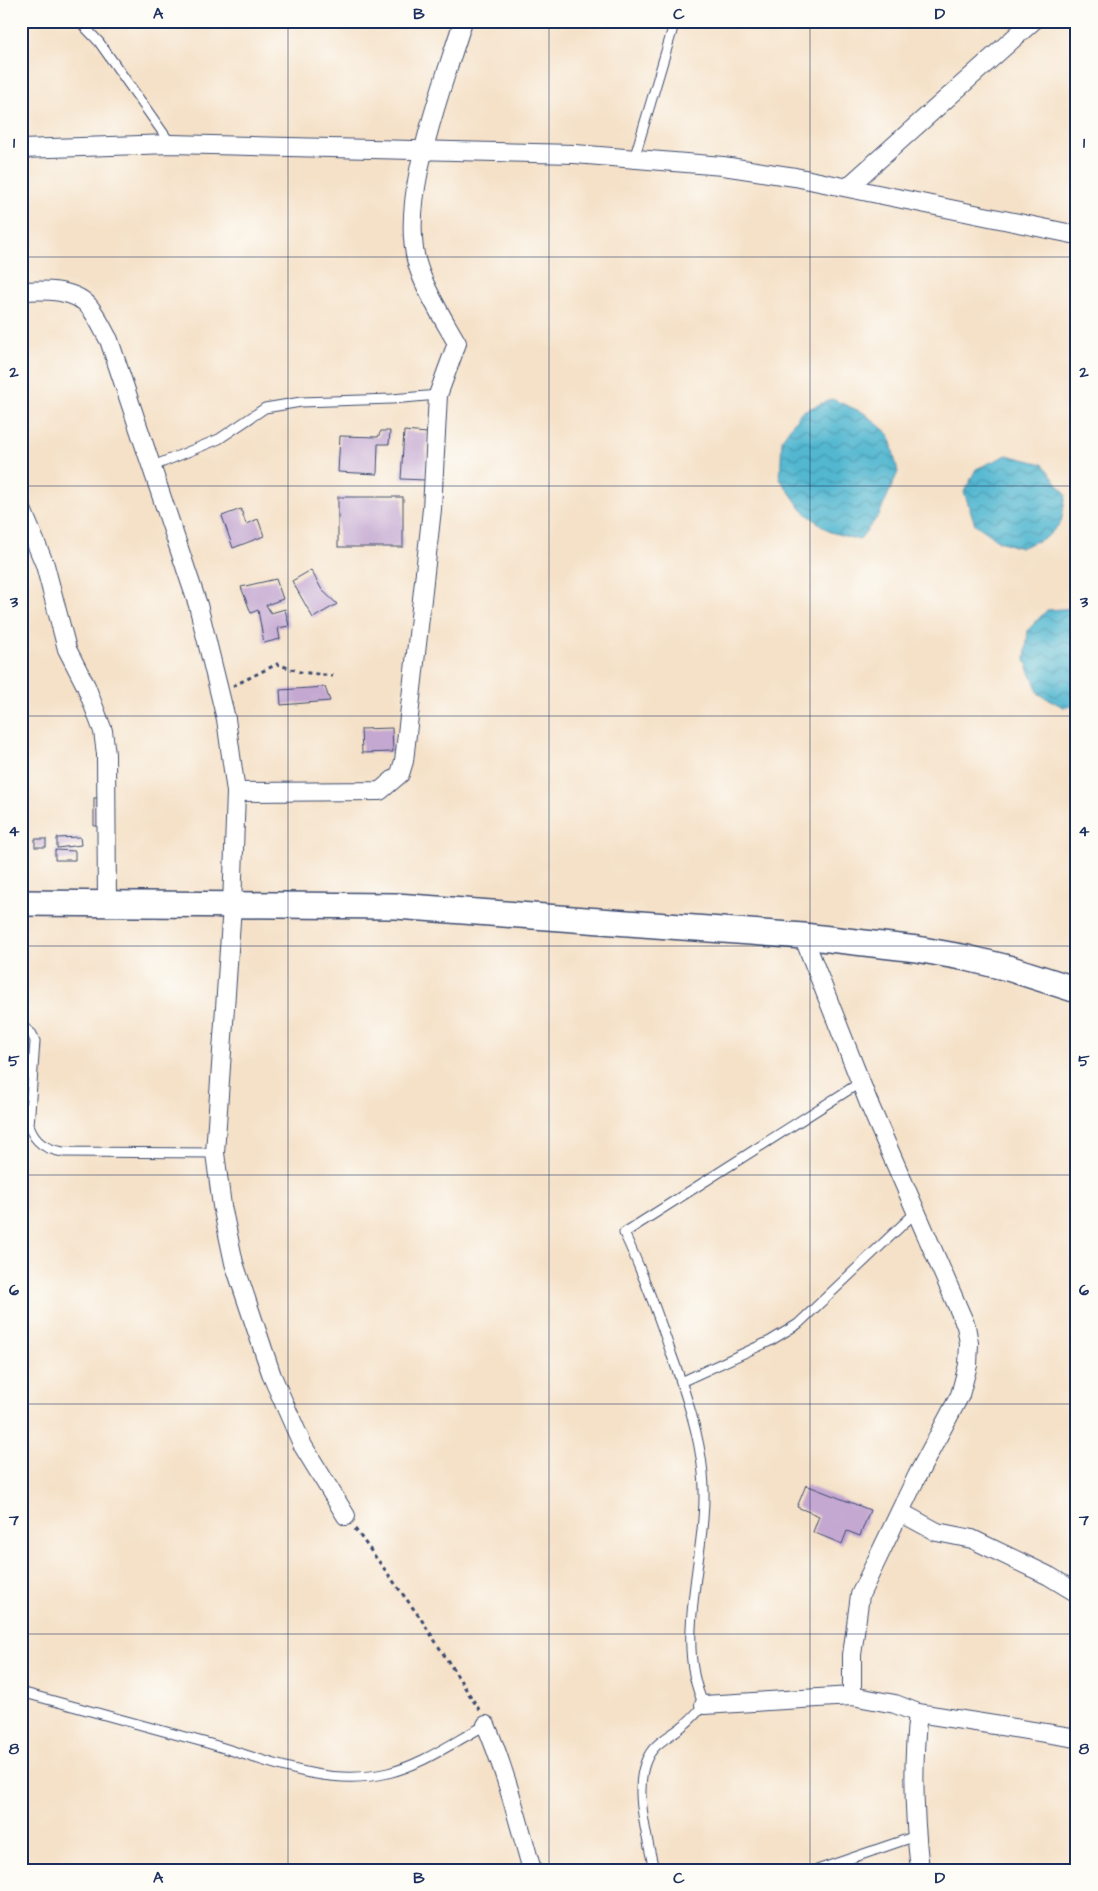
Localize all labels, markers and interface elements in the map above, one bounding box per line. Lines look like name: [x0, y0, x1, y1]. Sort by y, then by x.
text: A: [153, 3, 164, 25]
text: B: [413, 3, 425, 25]
text: C: [673, 3, 685, 25]
text: D: [935, 3, 946, 25]
text: 1: [13, 132, 16, 154]
text: 1: [1083, 132, 1086, 154]
text: 2: [8, 361, 19, 383]
text: 2: [1078, 361, 1089, 383]
text: 3: [9, 591, 19, 613]
text: 3: [1079, 591, 1089, 613]
text: 4: [9, 820, 20, 842]
text: 4: [1079, 820, 1090, 842]
text: 5: [8, 1050, 20, 1072]
text: 5: [1078, 1050, 1090, 1072]
text: 6: [9, 1279, 19, 1301]
text: 6: [1079, 1279, 1089, 1301]
text: 7: [8, 1509, 19, 1531]
text: 7: [1078, 1509, 1089, 1531]
text: 8: [9, 1738, 20, 1760]
text: 8: [1079, 1738, 1090, 1760]
text: A: [153, 1867, 164, 1889]
text: B: [413, 1867, 425, 1889]
text: C: [673, 1867, 685, 1889]
text: D: [935, 1867, 946, 1889]

